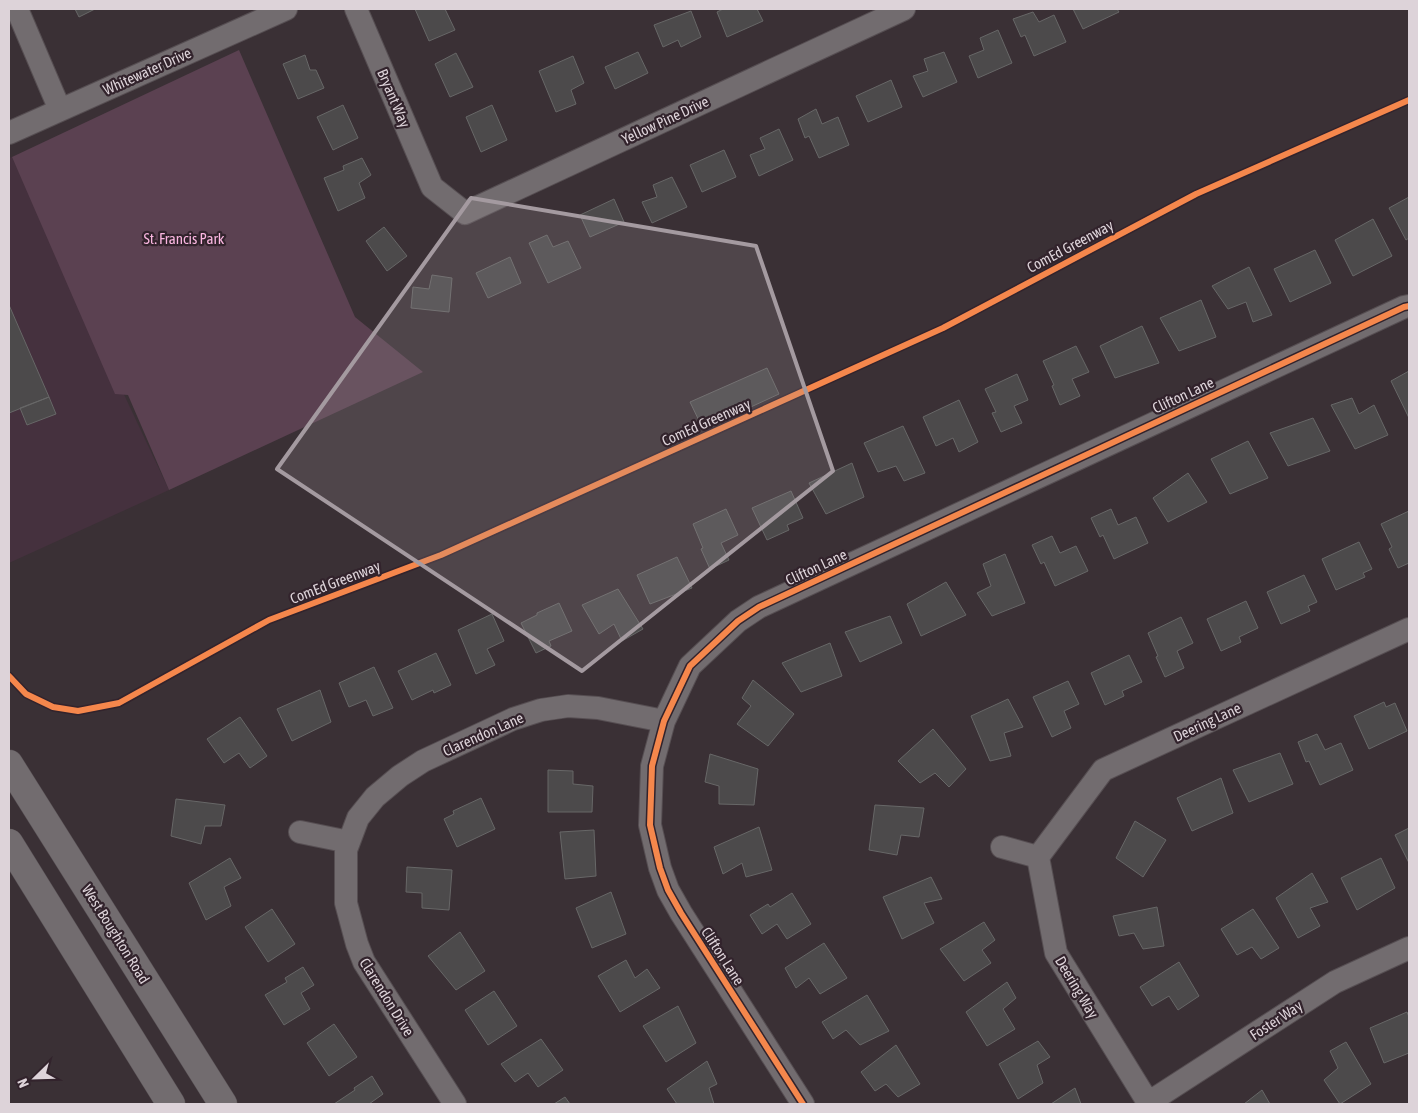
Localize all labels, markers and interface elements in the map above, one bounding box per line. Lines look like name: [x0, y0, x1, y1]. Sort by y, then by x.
street label: Whitewater Drive: [100, 44, 194, 98]
street label: Bryant Way: [374, 66, 414, 130]
street label: Yellow Pine Drive: [619, 92, 711, 148]
street label: ComEd Greenway: [1024, 216, 1116, 276]
park label: St. Francis Park: [144, 230, 225, 247]
street label: Clifton Lane: [1150, 373, 1217, 417]
street label: ComEd Greenway: [659, 395, 753, 449]
street label: Clifton Lane: [783, 545, 850, 589]
street label: ComEd Greenway: [287, 557, 383, 607]
street label: Deering Lane: [1171, 699, 1244, 745]
street label: Clarendon Lane: [440, 709, 526, 759]
street label: West Boughton Road: [79, 881, 153, 987]
street label: Clifton Lane: [698, 924, 748, 988]
street label: Deering Way: [1052, 953, 1102, 1021]
street label: Clarendon Drive: [356, 955, 418, 1039]
street label: Foster Way: [1247, 997, 1305, 1043]
north arrow: [10, 1053, 60, 1103]
text: N: [14, 1076, 32, 1090]

